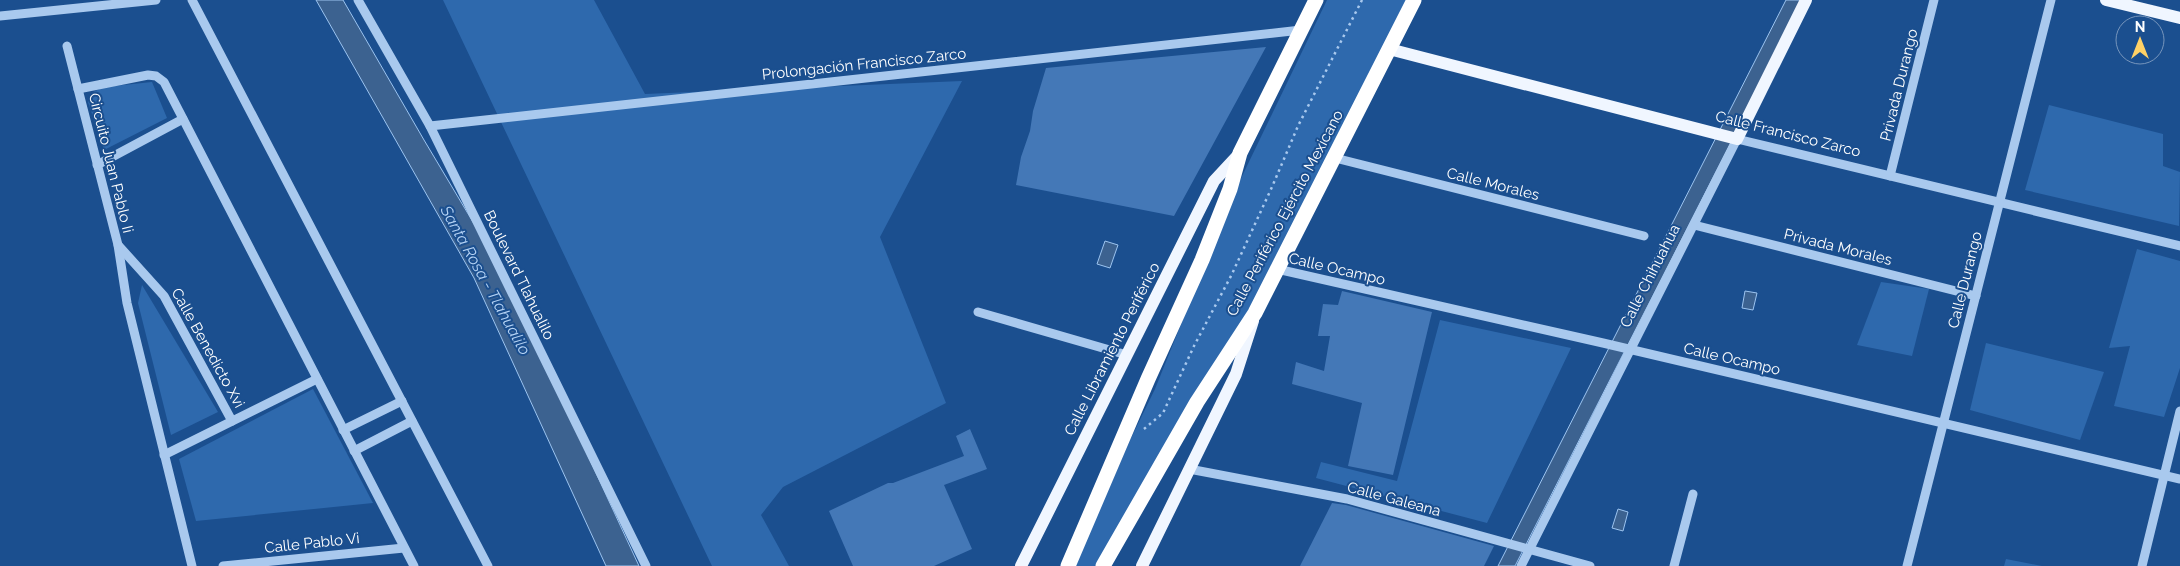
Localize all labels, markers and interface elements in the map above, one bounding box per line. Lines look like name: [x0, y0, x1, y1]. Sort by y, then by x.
north arrow: [2115, 15, 2165, 65]
text: N: [2135, 19, 2145, 35]
street label: Privada Durango: [1876, 27, 1922, 143]
street label: Prolongación Francisco Zarco: [761, 44, 967, 84]
street label: Circuito Juan Pablo Ii: [85, 91, 137, 235]
street label: Calle Periférico Ejército Mexicano: [1223, 107, 1347, 319]
street label: Calle Francisco Zarco: [1714, 107, 1863, 161]
street label: Calle Morales: [1445, 164, 1541, 204]
water label: Santa Rosa - Tlahualilo: [436, 201, 535, 358]
street label: Boulevard Tlahualilo: [480, 207, 558, 343]
street label: Calle Chihuahua: [1616, 221, 1684, 331]
street label: Privada Morales: [1782, 225, 1894, 269]
street label: Calle Durango: [1944, 230, 1986, 330]
street label: Calle Ocampo: [1287, 249, 1387, 289]
street label: Calle Libramiento Periférico: [1060, 259, 1164, 439]
street label: Calle Benedicto Xvi: [168, 285, 248, 411]
street label: Calle Ocampo: [1682, 339, 1782, 379]
street label: Calle Galeana: [1345, 478, 1443, 520]
street label: Calle Pablo Vi: [263, 529, 361, 557]

